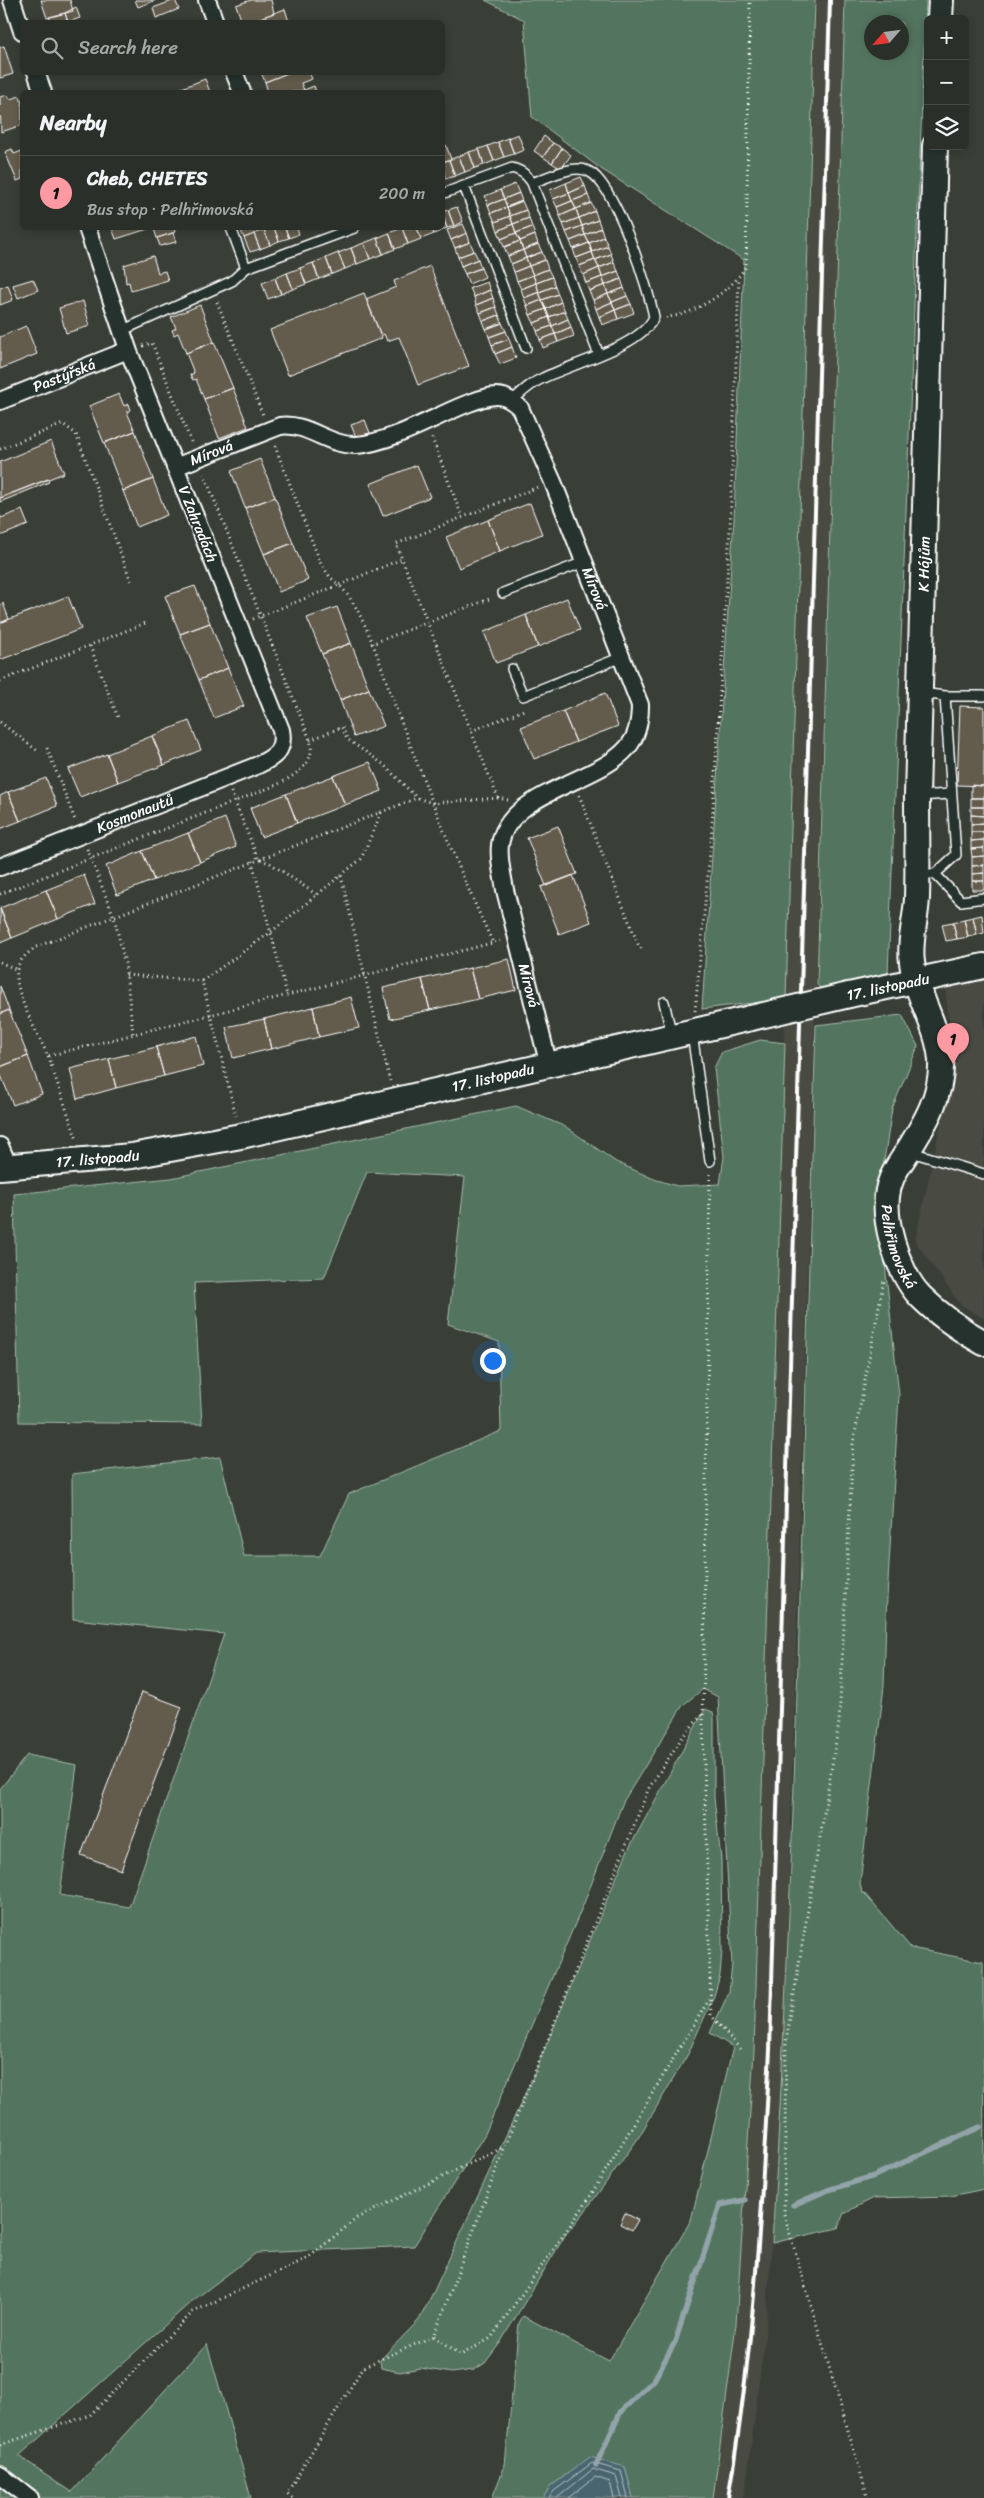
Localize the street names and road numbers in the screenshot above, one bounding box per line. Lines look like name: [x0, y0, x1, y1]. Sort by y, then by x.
street label: Pastýřská: [29, 351, 100, 400]
street label: Mírová: [186, 432, 237, 473]
street label: V Zahradách: [171, 482, 225, 566]
street label: K Hájům: [911, 536, 937, 592]
street label: Mírová: [574, 563, 615, 614]
street label: Kosmonautů: [92, 787, 177, 841]
street label: Mírová: [511, 961, 547, 1011]
street label: 17. listopadu: [844, 966, 932, 1008]
street label: 17. listopadu: [449, 1056, 537, 1100]
street label: 17. listopadu: [55, 1142, 142, 1175]
street label: Pelhřimovská: [874, 1204, 924, 1295]

